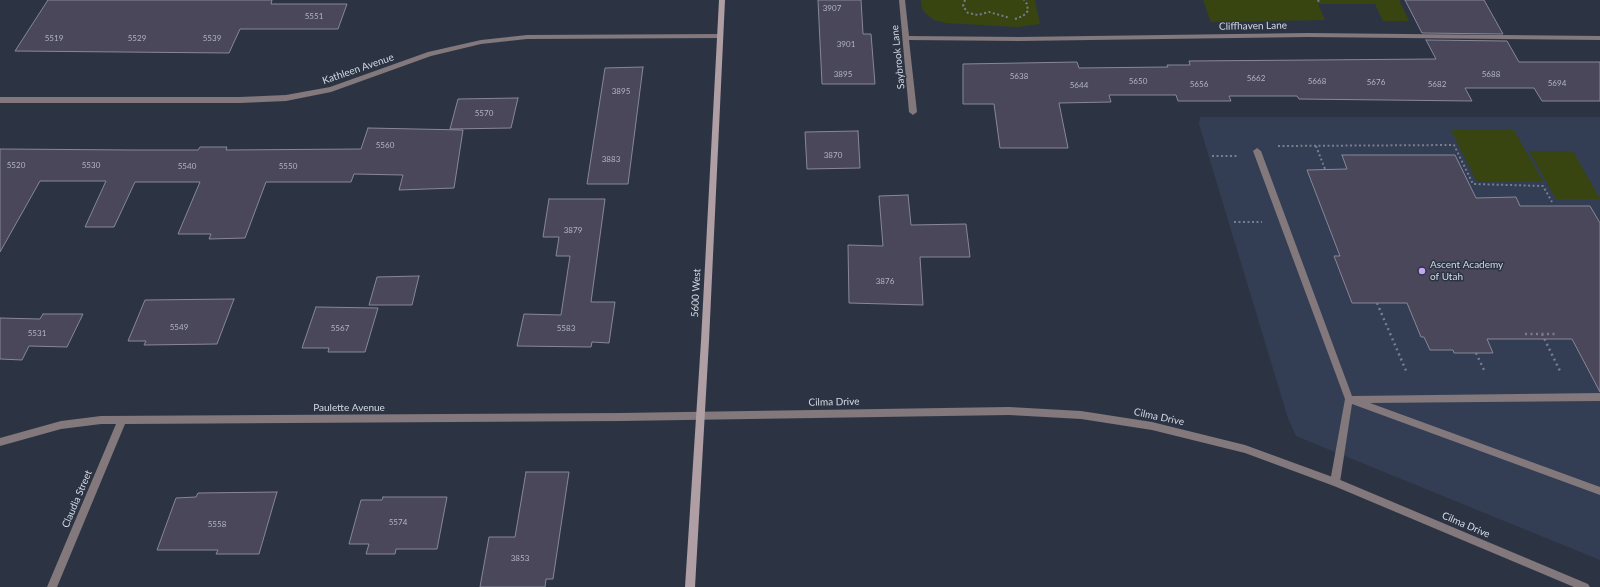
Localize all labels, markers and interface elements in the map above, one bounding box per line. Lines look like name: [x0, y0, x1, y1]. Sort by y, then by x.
house number: 3907: [823, 3, 841, 13]
house number: 5551: [305, 11, 323, 21]
street label: Cliffhaven Lane: [1219, 19, 1287, 33]
street label: Saybrook Lane: [889, 24, 907, 90]
house number: 5519: [45, 33, 63, 43]
house number: 5529: [128, 33, 146, 43]
house number: 5539: [203, 33, 221, 43]
house number: 3901: [837, 39, 855, 49]
street label: Kathleen Avenue: [321, 51, 395, 87]
house number: 3895: [834, 69, 852, 79]
house number: 5688: [1482, 69, 1500, 79]
house number: 5638: [1010, 71, 1028, 81]
house number: 5662: [1247, 73, 1265, 83]
house number: 5650: [1129, 76, 1147, 86]
house number: 5668: [1308, 76, 1326, 86]
house number: 5676: [1367, 77, 1385, 87]
house number: 5694: [1548, 78, 1566, 88]
house number: 5656: [1190, 79, 1208, 89]
house number: 5682: [1428, 79, 1446, 89]
house number: 5644: [1070, 80, 1088, 90]
house number: 3895: [612, 86, 630, 96]
house number: 5570: [475, 108, 493, 118]
house number: 5560: [376, 140, 394, 150]
house number: 3870: [824, 150, 842, 160]
house number: 3883: [602, 154, 620, 164]
house number: 5520: [7, 160, 25, 170]
house number: 5530: [82, 160, 100, 170]
house number: 5540: [178, 161, 196, 171]
house number: 5550: [279, 161, 297, 171]
house number: 3879: [564, 225, 582, 235]
place label: Ascent Academy of Utah: [1430, 259, 1503, 282]
marker: Ascent Academy of Utah: [1417, 266, 1427, 276]
street label: 5600 West: [689, 268, 703, 318]
house number: 3876: [876, 276, 894, 286]
house number: 5549: [170, 322, 188, 332]
house number: 5567: [331, 323, 349, 333]
house number: 5583: [557, 323, 575, 333]
house number: 5531: [28, 328, 46, 338]
street label: Cilma Drive: [808, 396, 860, 408]
street label: Paulette Avenue: [313, 402, 385, 414]
street label: Cilma Drive: [1133, 406, 1185, 428]
street label: Claudia Street: [59, 468, 95, 530]
street label: Cilma Drive: [1440, 510, 1492, 540]
house number: 5574: [389, 517, 407, 527]
house number: 5558: [208, 519, 226, 529]
house number: 3853: [511, 553, 529, 563]

